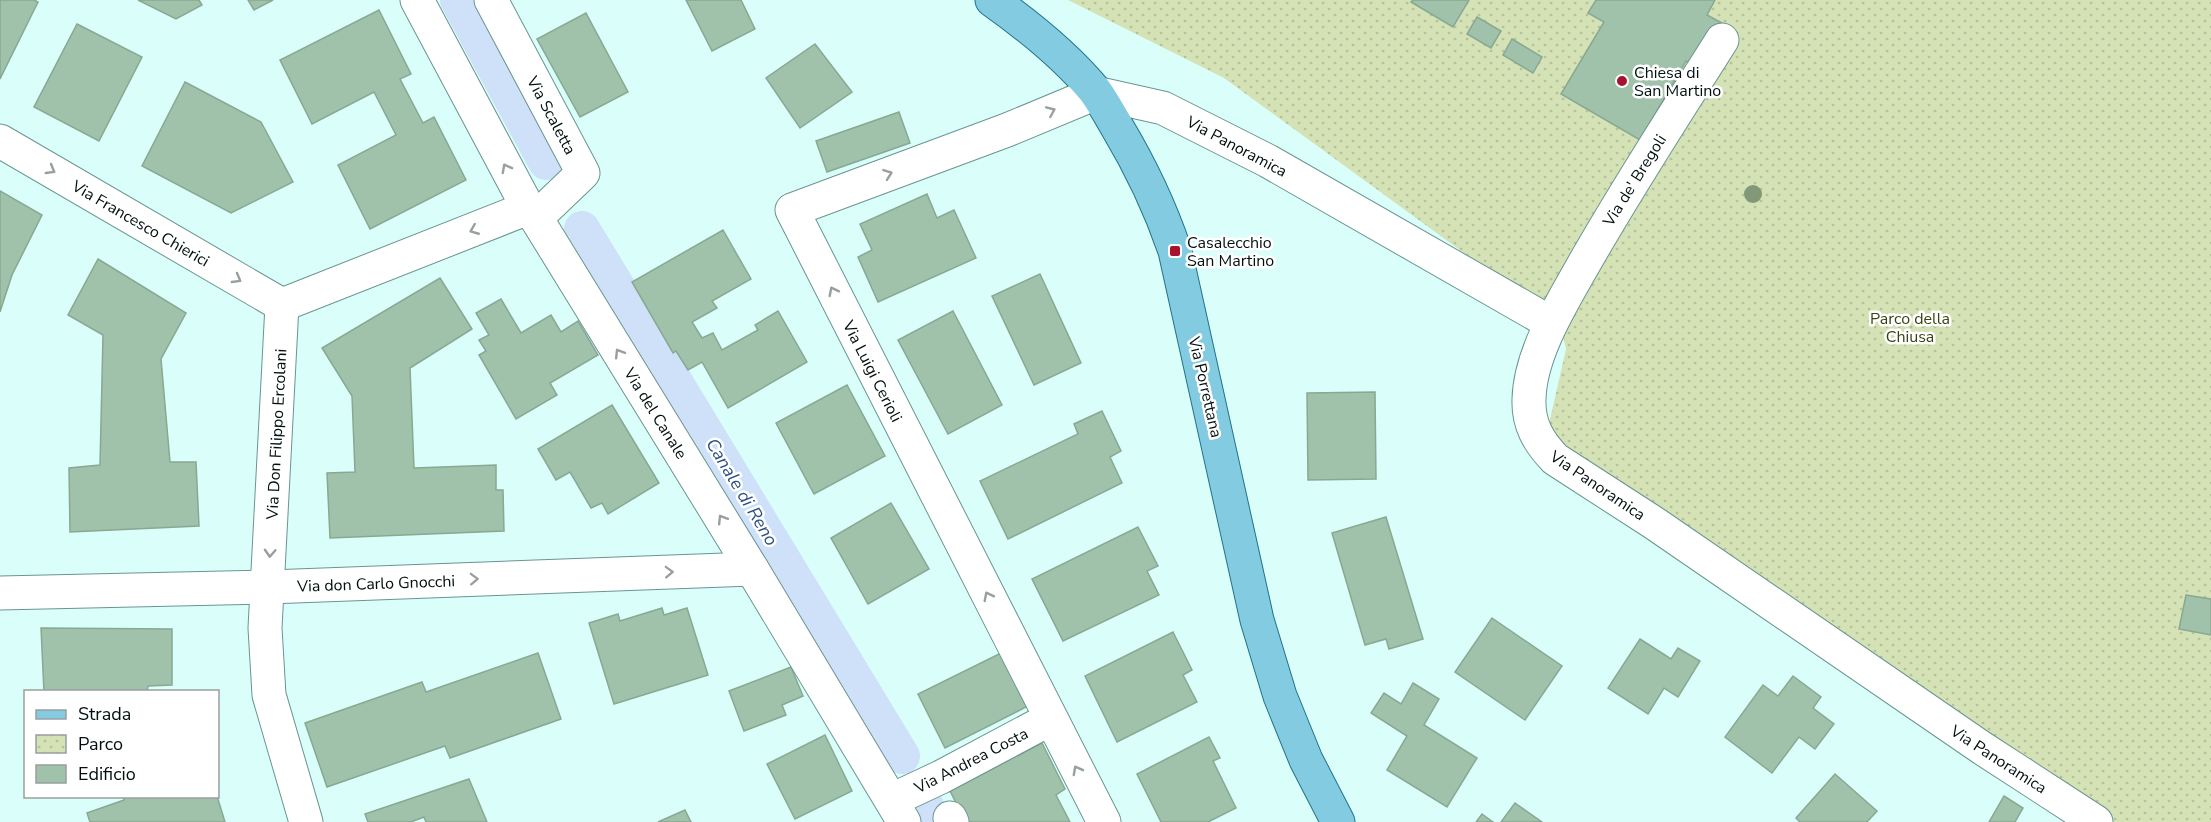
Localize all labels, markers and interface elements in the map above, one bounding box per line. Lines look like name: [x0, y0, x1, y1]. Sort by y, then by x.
place label: Chiesa di San Martino: [1634, 62, 1721, 102]
street label: Via Scaletta: [521, 72, 581, 158]
marker: Chiesa di San Martino: [1615, 74, 1629, 88]
one-way arrow: [1045, 106, 1056, 118]
street label: Via Panoramica: [1182, 111, 1291, 183]
street label: Via de' Bregoli: [1597, 130, 1672, 232]
one-way arrow: [44, 163, 55, 175]
one-way arrow: [502, 164, 513, 174]
one-way arrow: [882, 168, 893, 181]
street label: Via Francesco Chierici: [67, 175, 213, 272]
one-way arrow: [469, 223, 480, 235]
place label: Casalecchio San Martino: [1187, 232, 1274, 272]
marker: Casalecchio San Martino: [1168, 244, 1182, 258]
one-way arrow: [231, 272, 241, 283]
one-way arrow: [829, 287, 840, 298]
park label: Parco della Chiusa: [1870, 308, 1950, 348]
street label: Via Luigi Cerioli: [837, 316, 907, 426]
street label: Via Porrettana: [1183, 334, 1227, 440]
street label: Via Don Filippo Ercolani: [261, 348, 292, 521]
one-way arrow: [615, 349, 627, 359]
street label: Via del Canale: [618, 363, 692, 463]
water label: Canale di Reno: [700, 434, 784, 550]
street label: Via Panoramica: [1544, 445, 1650, 526]
one-way arrow: [717, 515, 729, 525]
one-way arrow: [264, 548, 277, 557]
one-way arrow: [664, 565, 673, 578]
street label: Via don Carlo Gnocchi: [296, 570, 455, 598]
one-way arrow: [469, 573, 478, 585]
one-way arrow: [984, 592, 995, 603]
legend: [24, 690, 219, 798]
text: Strada: [78, 702, 131, 726]
street label: Via Panoramica: [1945, 720, 2051, 799]
street label: Via Andrea Costa: [910, 723, 1032, 800]
text: Parco: [78, 732, 123, 756]
text: Edificio: [78, 762, 136, 786]
one-way arrow: [1073, 766, 1084, 776]

